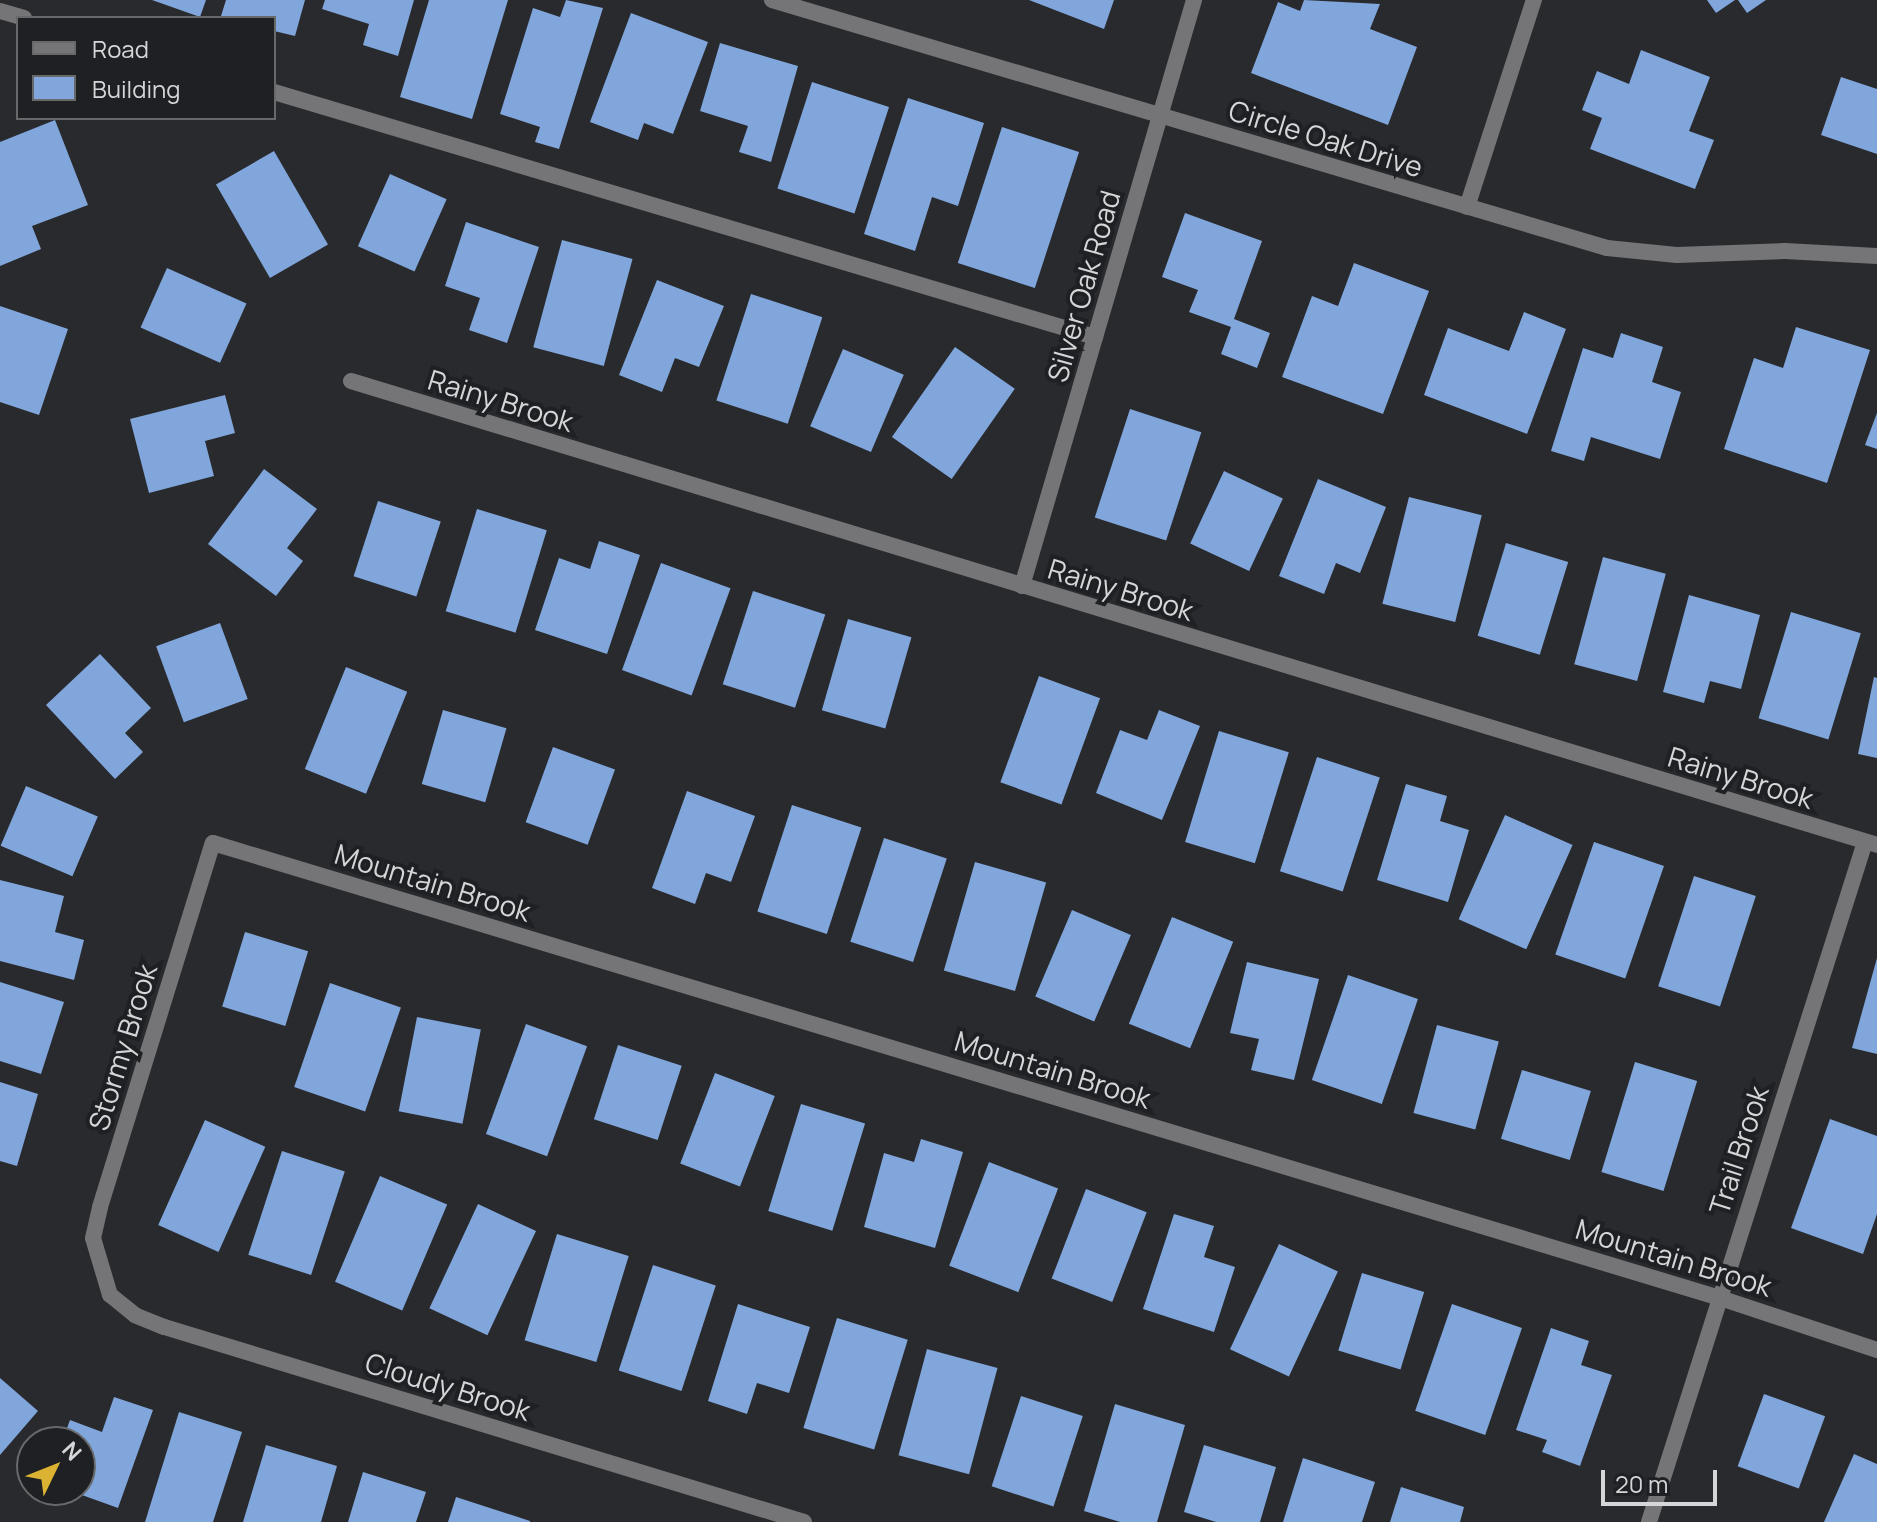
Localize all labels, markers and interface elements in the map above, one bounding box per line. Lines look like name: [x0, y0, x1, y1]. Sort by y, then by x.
legend: [16, 16, 276, 120]
text: Road: [92, 32, 149, 65]
text: Building: [92, 72, 180, 105]
street label: Circle Oak Drive: [1225, 93, 1427, 183]
street label: Silver Oak Road: [1040, 186, 1126, 386]
street label: Rainy Brook: [424, 362, 578, 438]
street label: Rainy Brook: [1044, 551, 1198, 627]
street label: Rainy Brook: [1664, 739, 1818, 815]
street label: Mountain Brook: [331, 836, 535, 928]
street label: Stormy Brook: [81, 960, 163, 1134]
street label: Mountain Brook: [951, 1023, 1155, 1115]
street label: Trail Brook: [1701, 1082, 1775, 1218]
street label: Mountain Brook: [1572, 1211, 1776, 1303]
street label: Cloudy Brook: [361, 1345, 535, 1427]
north arrow: [16, 1426, 96, 1506]
text: N: [56, 1435, 88, 1467]
scale bar: [1605, 1454, 1721, 1504]
text: 20 m: [1615, 1467, 1668, 1500]

